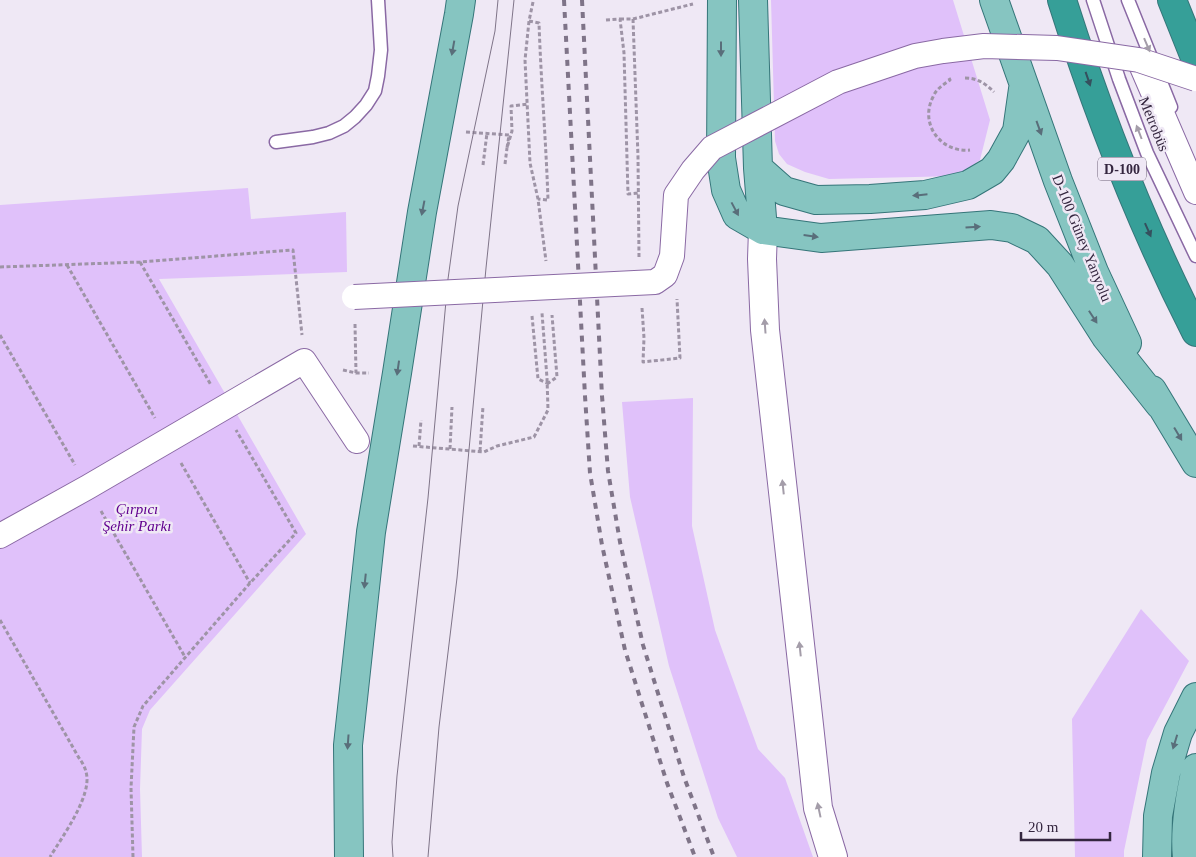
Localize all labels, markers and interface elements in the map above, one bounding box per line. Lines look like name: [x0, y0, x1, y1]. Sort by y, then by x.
one-way arrow: [1143, 38, 1151, 52]
one-way arrow: [449, 41, 457, 57]
one-way arrow: [717, 41, 725, 57]
one-way arrow: [1085, 72, 1092, 87]
street label: Metrobüs: [1136, 94, 1172, 154]
one-way arrow: [1036, 121, 1043, 136]
one-way arrow: [1135, 125, 1142, 140]
road number: D-100: [1098, 157, 1146, 180]
street label: D-100 Güney Yanyolu: [1049, 172, 1115, 304]
one-way arrow: [912, 191, 928, 199]
one-way arrow: [418, 200, 426, 216]
one-way arrow: [731, 201, 739, 216]
one-way arrow: [966, 222, 982, 230]
one-way arrow: [1145, 223, 1153, 237]
one-way arrow: [804, 233, 820, 241]
one-way arrow: [1088, 311, 1098, 324]
one-way arrow: [761, 317, 769, 333]
one-way arrow: [394, 361, 402, 377]
one-way arrow: [1174, 428, 1183, 441]
one-way arrow: [779, 479, 787, 495]
park label: Çırpıcı Şehir Parkı: [103, 501, 171, 534]
one-way arrow: [361, 573, 369, 589]
one-way arrow: [796, 640, 804, 656]
one-way arrow: [1171, 734, 1179, 749]
one-way arrow: [344, 735, 352, 751]
one-way arrow: [815, 802, 823, 818]
scale bar: [1021, 810, 1110, 842]
text: 20 m: [1028, 819, 1059, 835]

